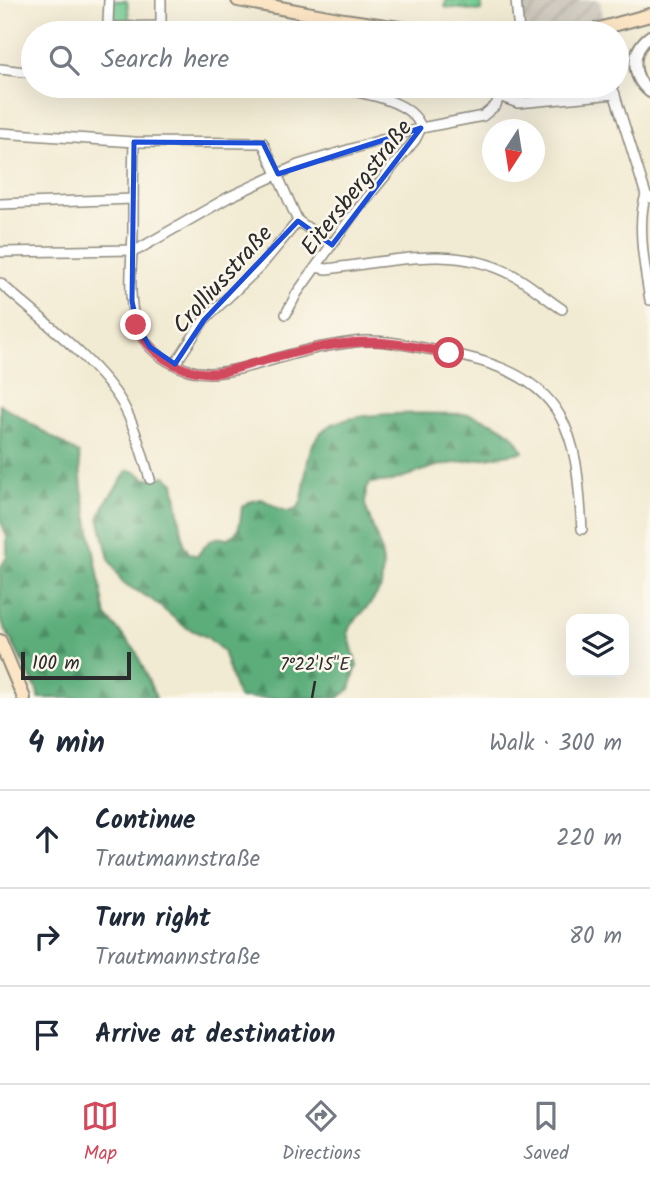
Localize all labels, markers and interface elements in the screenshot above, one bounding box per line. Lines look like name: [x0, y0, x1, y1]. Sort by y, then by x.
search box: [21, 21, 629, 98]
text: Search here: [101, 39, 229, 81]
icon: search: [45, 41, 83, 79]
street label: Eitersbergstraße: [291, 111, 423, 265]
north arrow: [482, 119, 545, 182]
street label: Crolliusstraße: [163, 216, 283, 344]
route end: [120, 309, 151, 340]
route start: [433, 337, 464, 368]
map controls: [566, 614, 629, 677]
button: layers: [566, 614, 629, 677]
scale bar: [21, 649, 131, 681]
text: 100 m: [32, 649, 80, 679]
text: 7°22'15"E: [280, 651, 350, 680]
text: 4 min: [28, 720, 105, 768]
text: Walk · 300 m: [489, 726, 622, 762]
text: Continue: [95, 800, 196, 842]
icon: ahead: [28, 820, 66, 858]
text: 220 m: [556, 821, 622, 857]
text: Trautmannstraße: [95, 842, 260, 878]
text: Turn right: [95, 898, 211, 940]
icon: right: [28, 918, 66, 956]
text: 80 m: [569, 919, 622, 955]
text: Trautmannstraße: [95, 940, 260, 976]
text: Arrive at destination: [95, 1014, 335, 1056]
icon: arrive: [28, 1016, 66, 1054]
tab: Map: [81, 1097, 119, 1169]
tab: Directions: [282, 1097, 361, 1169]
tab: Saved: [524, 1097, 569, 1169]

